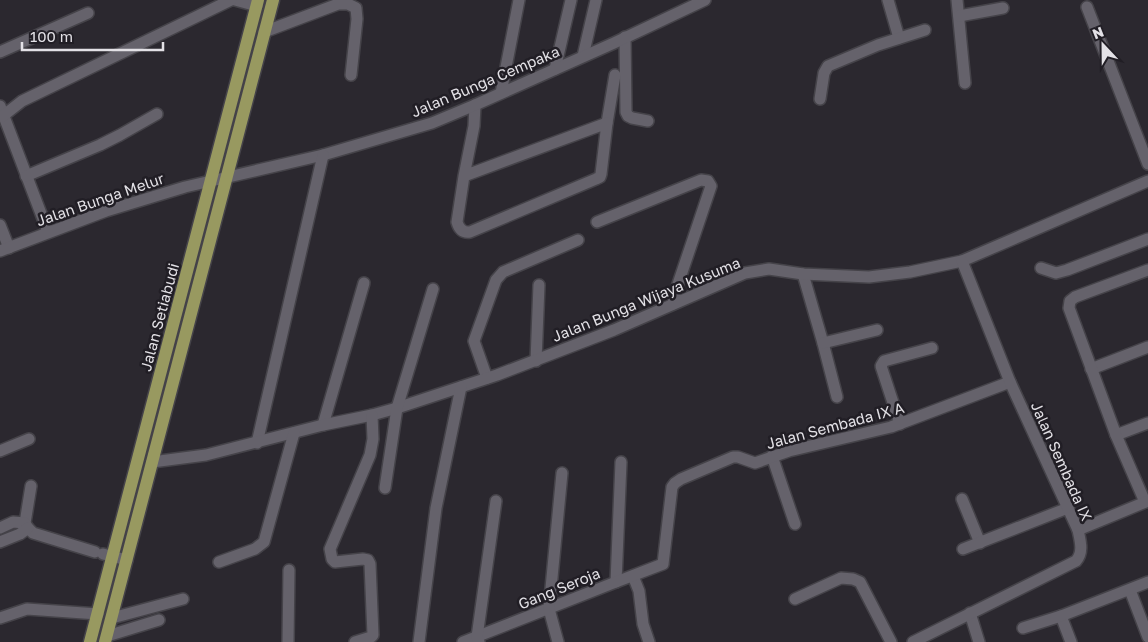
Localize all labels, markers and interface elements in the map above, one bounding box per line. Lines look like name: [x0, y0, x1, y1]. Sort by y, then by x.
scale bar: [22, 20, 164, 52]
north arrow: [1078, 20, 1128, 70]
text: N: [1090, 23, 1106, 42]
text: 100 m: [30, 27, 73, 45]
street label: Jalan Bunga Cempaka: [408, 42, 562, 120]
street label: Jalan Bunga Melur: [34, 169, 166, 229]
street label: Jalan Bunga Wijaya Kusuma: [549, 253, 743, 345]
street label: Jalan Setiabudi: [136, 261, 182, 373]
street label: Jalan Sembada IX A: [764, 398, 906, 452]
street label: Jalan Sembada IX: [1028, 399, 1096, 523]
street label: Gang Seroja: [515, 563, 603, 613]

